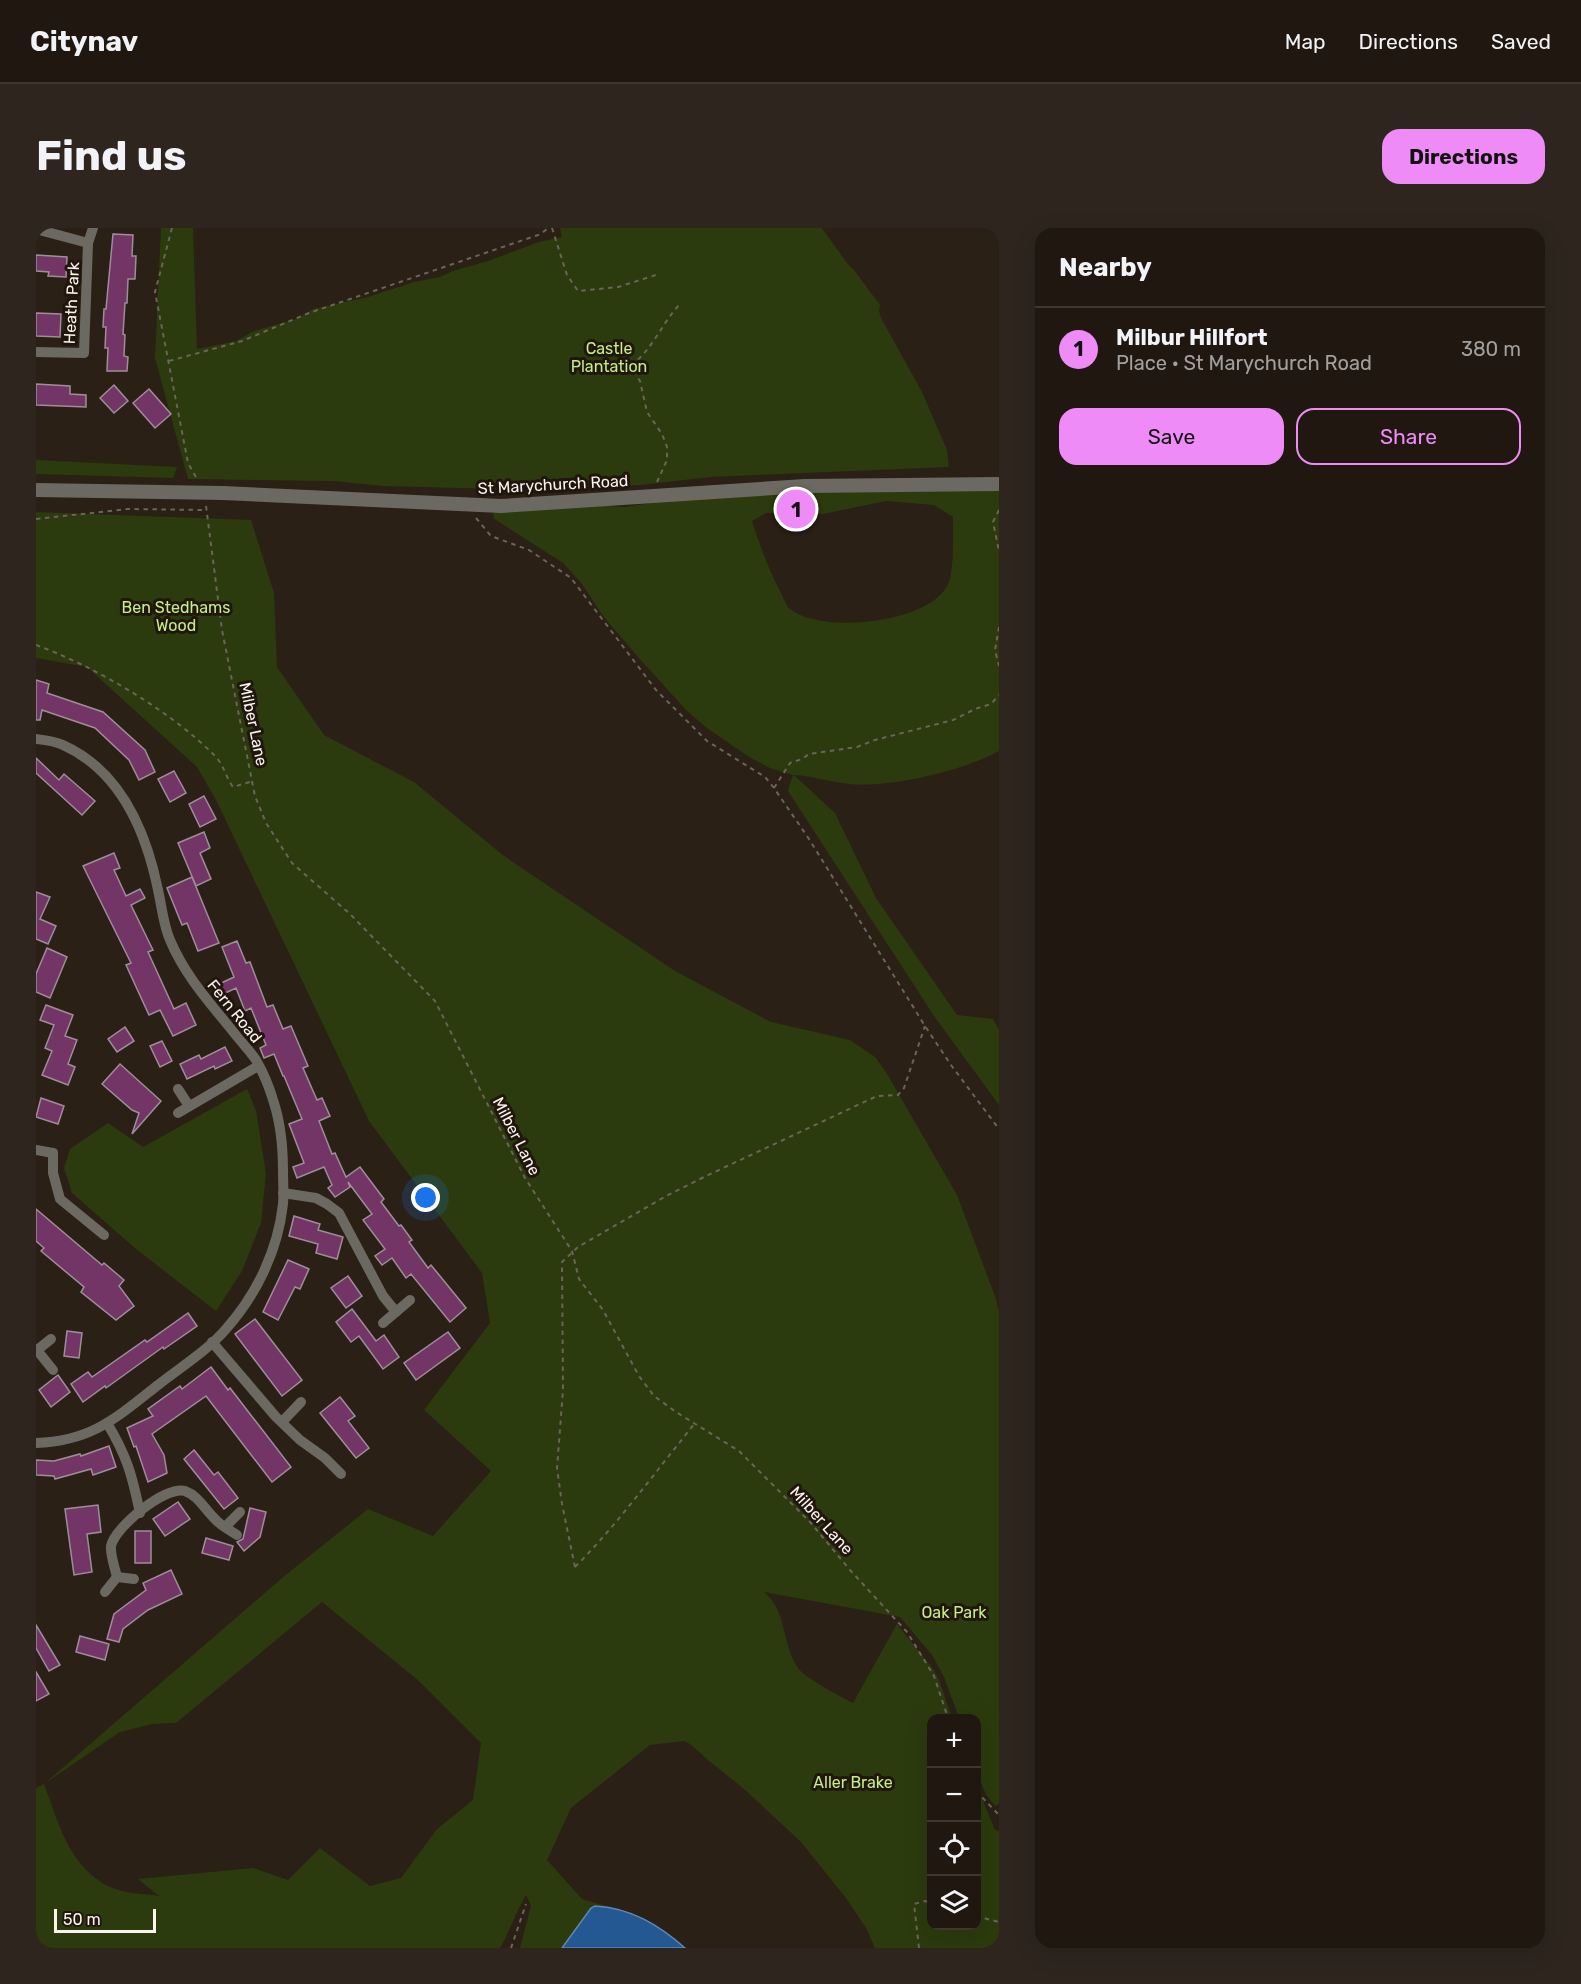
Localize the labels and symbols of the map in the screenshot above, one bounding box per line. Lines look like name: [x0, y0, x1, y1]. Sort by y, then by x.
street label: Heath Park: [60, 261, 83, 345]
park label: Castle Plantation: [571, 339, 647, 376]
street label: St Marychurch Road: [477, 471, 629, 498]
pin: 1: [776, 486, 816, 532]
park label: Ben Stedhams Wood: [122, 598, 230, 635]
street label: Milber Lane: [235, 681, 272, 768]
street label: Fern Road: [203, 976, 266, 1047]
street label: Milber Lane: [489, 1094, 544, 1178]
your location: [411, 1183, 440, 1212]
street label: Milber Lane: [786, 1482, 857, 1558]
park label: Oak Park: [922, 1603, 987, 1622]
park label: Aller Brake: [813, 1773, 893, 1792]
scale bar: [54, 1906, 156, 1934]

